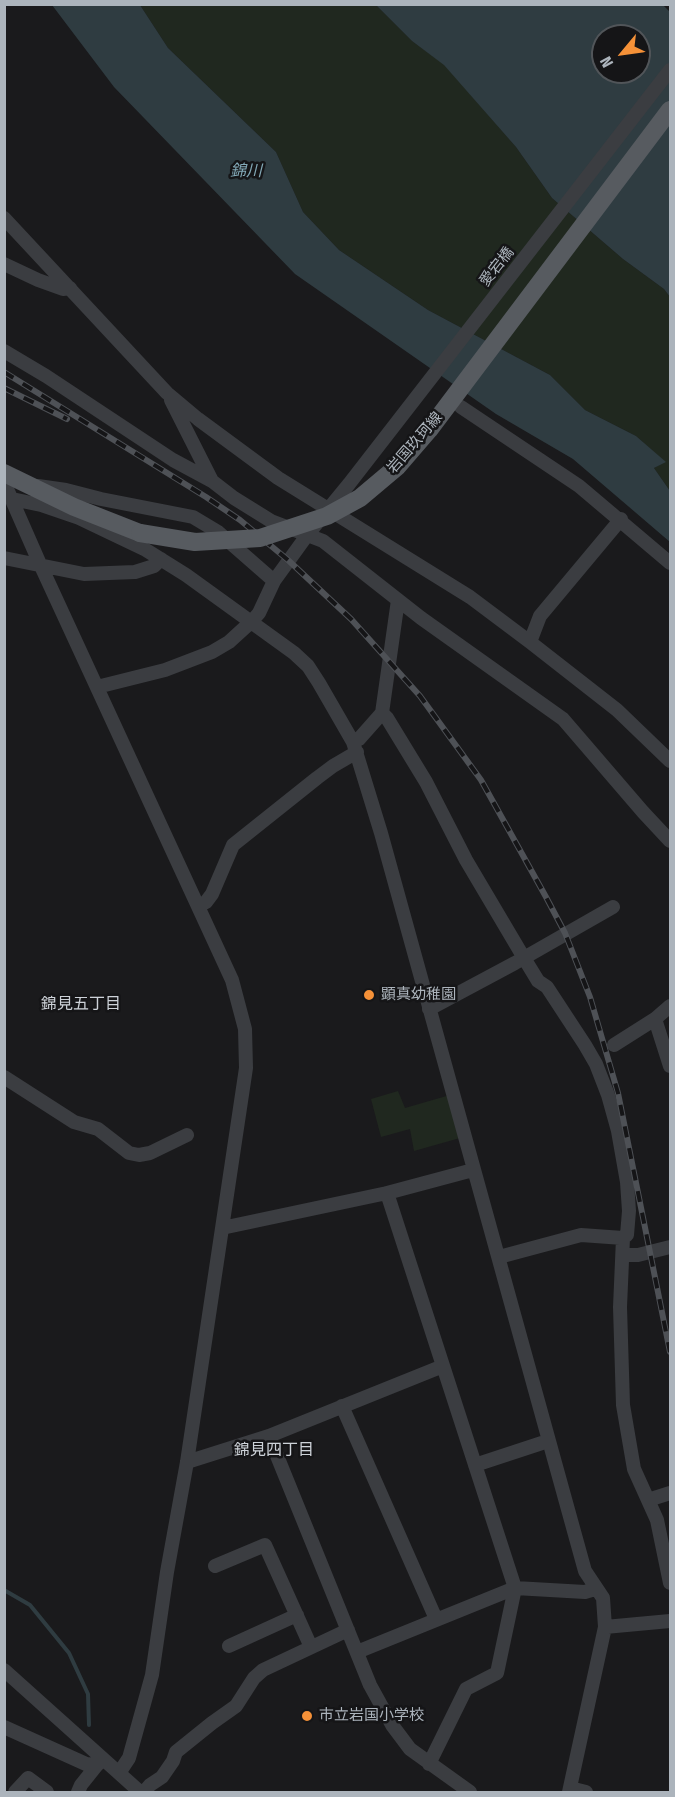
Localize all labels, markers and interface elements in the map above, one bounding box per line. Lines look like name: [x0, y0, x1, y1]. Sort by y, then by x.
north arrow: [591, 24, 651, 84]
text: N: [596, 53, 617, 71]
water label: 錦川: [230, 162, 262, 182]
street label: 愛宕橋: [476, 244, 518, 290]
street label: 岩国玖珂線: [384, 409, 446, 477]
place label: 顕真幼稚園: [381, 986, 456, 1004]
marker: 顕真幼稚園: [362, 988, 376, 1002]
district label: 錦見五丁目: [41, 995, 121, 1015]
district label: 錦見四丁目: [234, 1441, 314, 1461]
place label: 市立岩国小学校: [319, 1707, 424, 1725]
marker: 市立岩国小学校: [300, 1709, 314, 1723]

